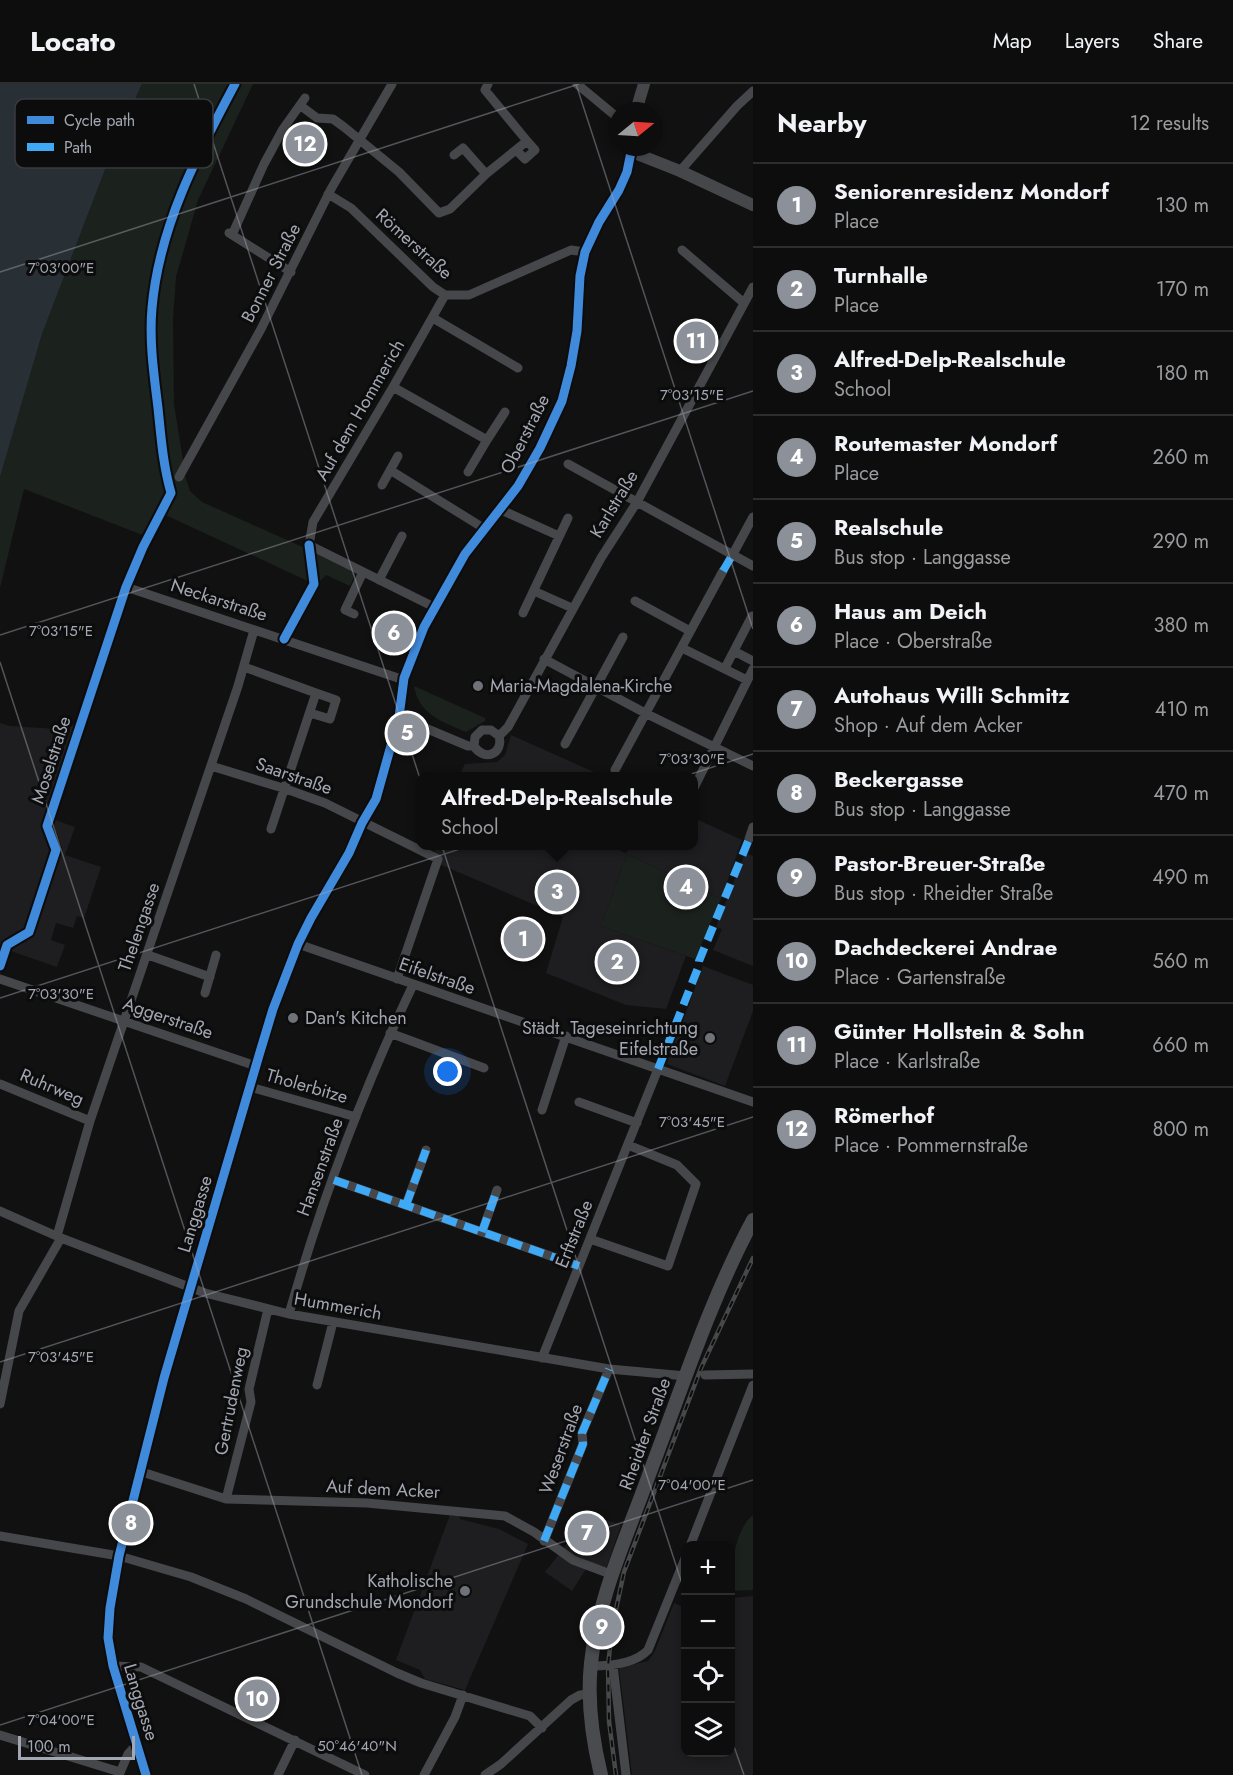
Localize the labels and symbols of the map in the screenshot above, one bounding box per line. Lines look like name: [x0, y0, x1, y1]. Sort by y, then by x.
legend: [15, 99, 213, 168]
north arrow: [609, 102, 663, 156]
text: Cycle path: [64, 109, 135, 132]
pin: 12: [286, 122, 324, 166]
text: Path: [64, 136, 92, 159]
street label: Römerstraße: [370, 202, 458, 286]
street label: Bonner Straße: [235, 219, 307, 327]
text: 7°03'00"E: [28, 257, 94, 279]
pin: 11: [676, 318, 716, 364]
street label: Auf dem Hommerich: [309, 334, 411, 486]
text: 7°03'15"E: [660, 384, 724, 406]
street label: Oberstraße: [494, 390, 556, 478]
street label: Karlstraße: [584, 465, 644, 543]
street label: Neckarstraße: [167, 572, 271, 628]
pin: 6: [374, 610, 414, 656]
text: 7°03'15"E: [29, 620, 93, 642]
place label: Maria-Magdalena-Kirche: [490, 673, 672, 699]
marker: Maria-Magdalena-Kirche: [471, 679, 485, 693]
pin: 5: [388, 710, 426, 756]
street label: Moselstraße: [25, 713, 77, 807]
text: 7°03'30"E: [659, 748, 725, 770]
street label: Saarstraße: [252, 751, 336, 801]
pin: 4: [666, 864, 706, 910]
pin: 3: [538, 870, 576, 914]
street label: Thelengasse: [112, 879, 166, 975]
pin: 1: [504, 916, 542, 962]
pin: 2: [598, 940, 636, 984]
street label: Eifelstraße: [395, 951, 479, 1001]
text: 7°03'30"E: [28, 983, 94, 1005]
street label: Aggerstraße: [119, 990, 217, 1046]
place label: Dan's Kitchen: [305, 1005, 407, 1031]
marker: Dan's Kitchen: [286, 1011, 300, 1025]
place label: Städt. Tageseinrichtung Eifelstraße: [522, 1015, 698, 1062]
marker: Städt. Tageseinrichtung Eifelstraße: [703, 1031, 717, 1045]
your location: [433, 1057, 462, 1086]
street label: Ruhrweg: [16, 1062, 88, 1112]
street label: Tholerbitze: [263, 1062, 351, 1110]
text: 7°03'45"E: [659, 1111, 725, 1133]
street label: Hansenstraße: [290, 1114, 350, 1220]
street label: Langgasse: [171, 1172, 219, 1256]
street label: Erftstraße: [549, 1196, 599, 1272]
street label: Hummerich: [292, 1286, 384, 1326]
street label: Gertrudenweg: [208, 1345, 254, 1457]
text: 7°03'45"E: [28, 1346, 94, 1368]
street label: Rheidter Straße: [613, 1374, 677, 1494]
street label: Weserstraße: [533, 1400, 589, 1498]
street label: Auf dem Acker: [325, 1473, 441, 1505]
text: 7°04'00"E: [658, 1474, 726, 1496]
pin: 8: [112, 1500, 150, 1546]
pin: 7: [568, 1510, 606, 1556]
place label: Katholische Grundschule Mondorf: [285, 1568, 454, 1615]
marker: Katholische Grundschule Mondorf: [458, 1584, 472, 1598]
pin: 9: [582, 1604, 622, 1650]
street label: Langgasse: [117, 1660, 165, 1744]
pin: 10: [238, 1676, 276, 1722]
text: 7°04'00"E: [27, 1709, 95, 1731]
scale bar: [18, 1733, 135, 1760]
text: 50°46'40"N: [317, 1735, 397, 1757]

